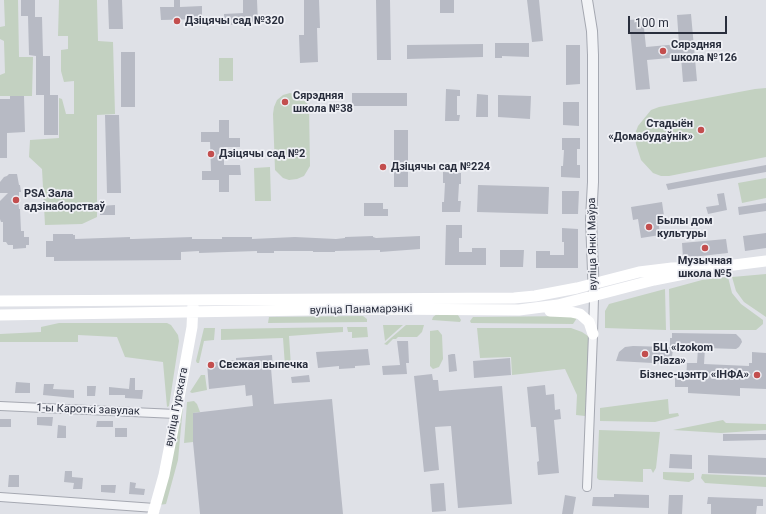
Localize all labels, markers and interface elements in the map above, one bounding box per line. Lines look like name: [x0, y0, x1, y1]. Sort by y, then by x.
scale bar: [630, 8, 729, 34]
place label: Дзіцячы сад №320: [185, 14, 284, 28]
marker: Дзіцячы сад №320: [172, 16, 182, 26]
text: 100 m: [635, 16, 669, 30]
place label: Сярэдняя школа №126: [671, 38, 737, 64]
marker: Сярэдняя школа №126: [658, 46, 668, 56]
place label: Сярэдняя школа №38: [293, 89, 353, 115]
marker: Сярэдняя школа №38: [280, 97, 290, 107]
place label: Стадыён «Домабудаўнік»: [608, 117, 693, 143]
marker: Стадыён «Домабудаўнік»: [696, 125, 706, 135]
place label: Дзіцячы сад №2: [219, 147, 305, 161]
marker: Дзіцячы сад №2: [206, 149, 216, 159]
place label: Дзіцячы сад №224: [391, 160, 490, 174]
marker: Дзіцячы сад №224: [378, 162, 388, 172]
place label: PSA Зала адзінаборстваў: [24, 187, 105, 213]
marker: PSA Зала адзінаборстваў: [11, 195, 21, 205]
street label: вуліца Янкі Маўра: [586, 197, 600, 291]
place label: Былы дом культуры: [657, 214, 713, 240]
marker: Былы дом культуры: [644, 222, 654, 232]
marker: Музычная школа №5: [700, 243, 710, 253]
place label: Музычная школа №5: [678, 254, 732, 280]
street label: вуліца Панамарэнкі: [309, 303, 413, 317]
place label: БЦ «Izokom Plaza»: [653, 341, 713, 367]
marker: БЦ «Izokom Plaza»: [640, 349, 650, 359]
place label: Свежая выпечка: [219, 358, 308, 372]
marker: Свежая выпечка: [206, 360, 216, 370]
street label: вуліца Гурскага: [163, 366, 191, 448]
place label: Бізнес-цэнтр «ІНФА»: [640, 368, 749, 382]
marker: Бізнес-цэнтр «ІНФА»: [752, 370, 762, 380]
street label: 1-ы Кароткі завулак: [36, 402, 140, 418]

